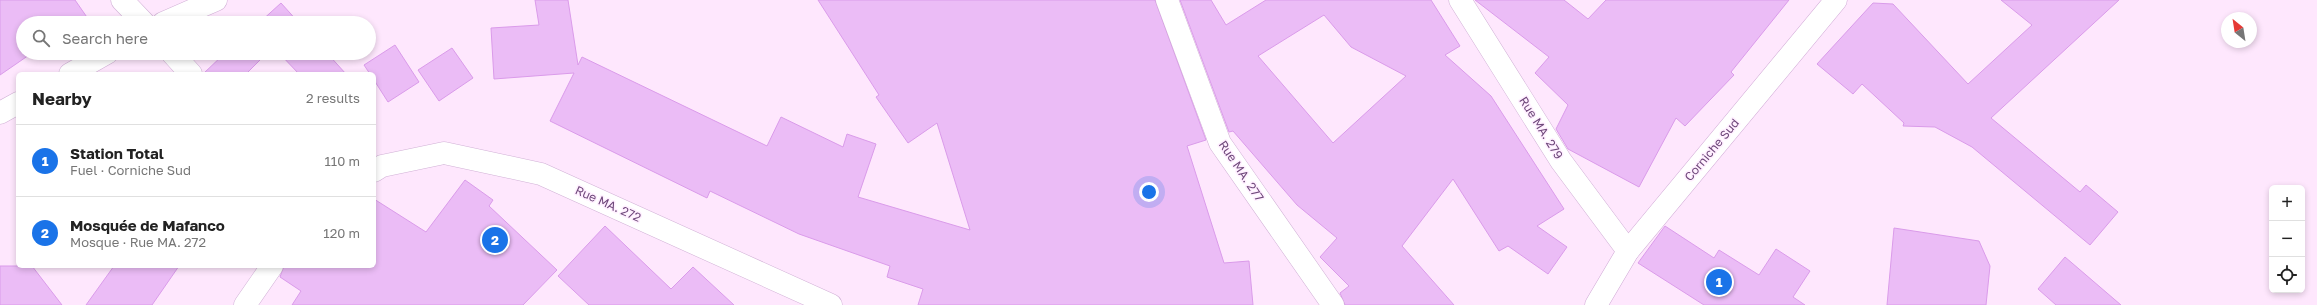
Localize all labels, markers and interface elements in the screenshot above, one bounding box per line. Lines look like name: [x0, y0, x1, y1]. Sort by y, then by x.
north arrow: [2221, 12, 2257, 48]
search box: [16, 16, 376, 60]
icon: search: [30, 27, 52, 49]
text: Search here: [62, 29, 148, 47]
text: Nearby: [32, 88, 92, 109]
text: 2 results: [306, 90, 360, 106]
street label: Rue MA. 279: [1516, 94, 1567, 162]
street label: Corniche Sud: [1681, 115, 1742, 184]
street label: Rue MA. 277: [1216, 138, 1267, 204]
text: Station Total: [70, 144, 164, 162]
text: 1: [42, 153, 48, 169]
text: 110 m: [325, 153, 360, 169]
text: Fuel · Corniche Sud: [70, 162, 191, 178]
street label: Rue MA. 272: [573, 182, 643, 225]
your location: [1139, 182, 1159, 202]
map controls: [2269, 185, 2305, 293]
button: +: [2269, 185, 2305, 221]
text: Mosquée de Mafanco: [70, 216, 225, 234]
button: −: [2269, 221, 2305, 257]
text: 2: [41, 225, 49, 241]
text: 120 m: [323, 225, 360, 241]
pin: 2: [482, 225, 508, 255]
text: Mosque · Rue MA. 272: [70, 234, 206, 250]
button: locate: [2269, 257, 2305, 293]
pin: 1: [1706, 267, 1732, 297]

